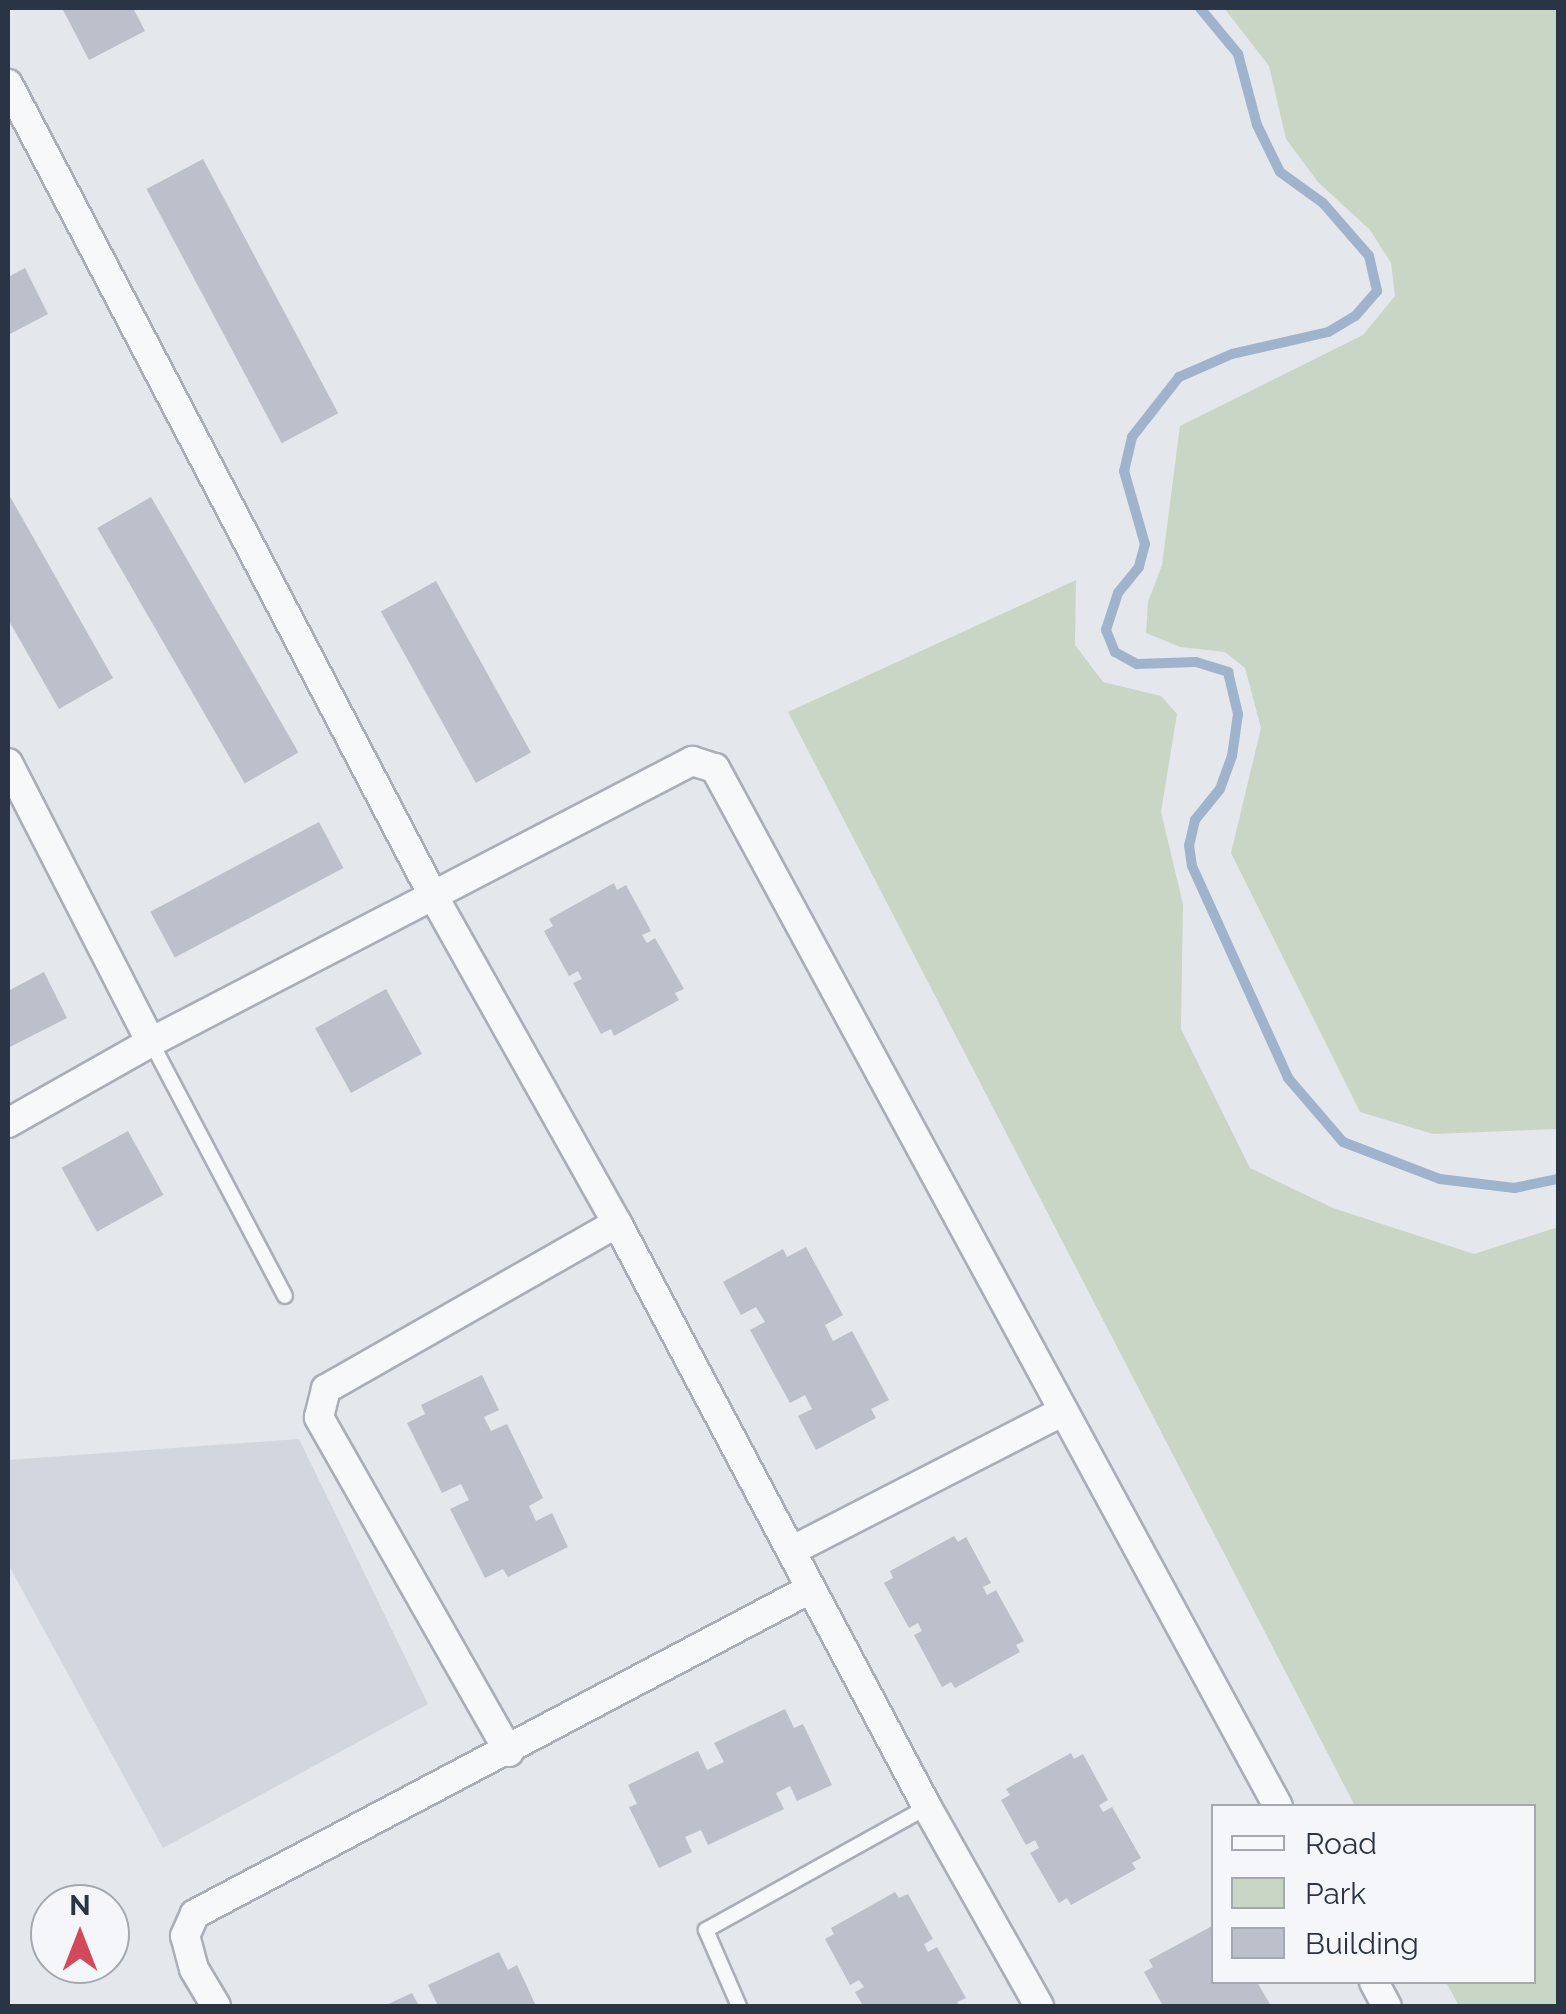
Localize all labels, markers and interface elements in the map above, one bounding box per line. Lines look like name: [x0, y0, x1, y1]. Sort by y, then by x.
legend: [1211, 1804, 1536, 1984]
text: Road: [1305, 1826, 1377, 1861]
text: Park: [1305, 1876, 1366, 1911]
north arrow: [30, 1884, 130, 1984]
text: N: [69, 1889, 91, 1922]
text: Building: [1305, 1926, 1419, 1961]

